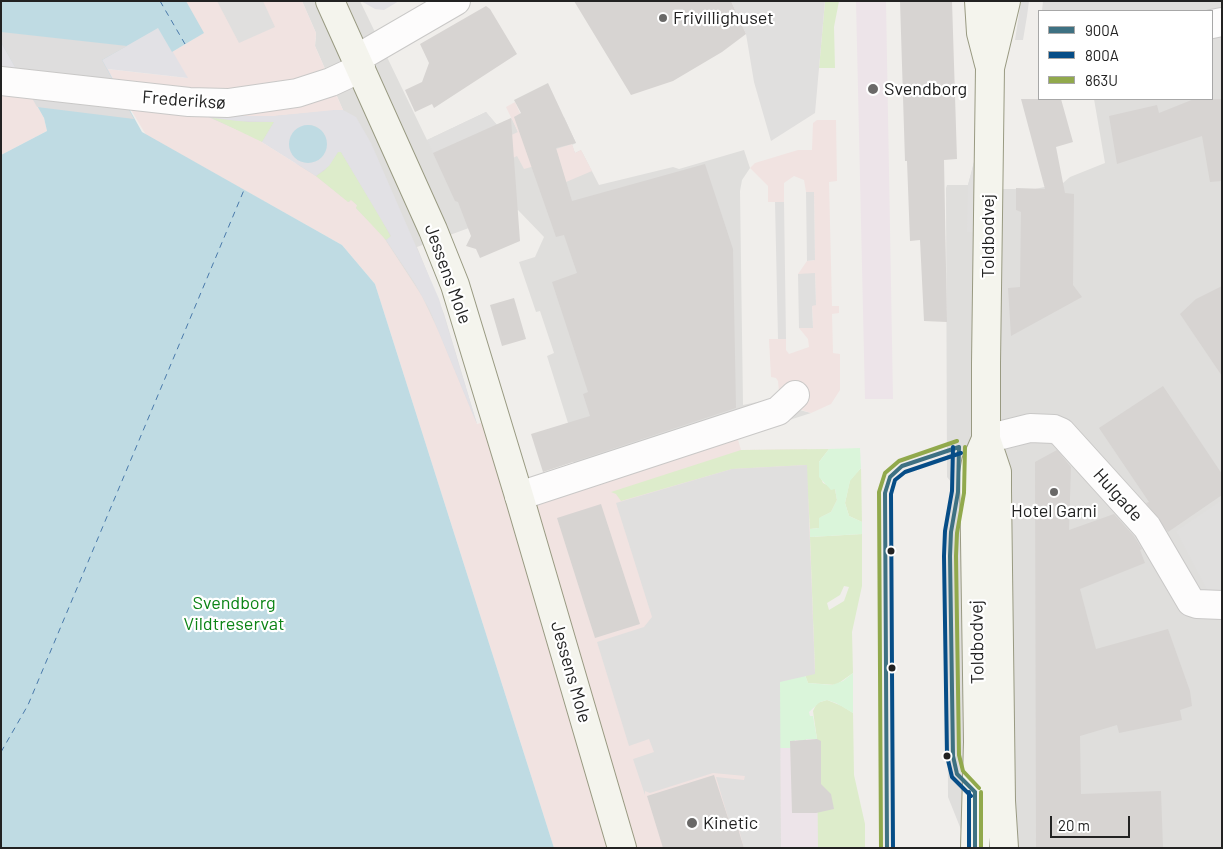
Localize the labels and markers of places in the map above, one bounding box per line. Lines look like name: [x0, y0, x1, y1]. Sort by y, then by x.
place label: Frivillighuset: [673, 7, 774, 29]
marker: Frivillighuset: [657, 12, 669, 24]
place label: Svendborg: [884, 78, 967, 100]
marker: Svendborg: [866, 82, 880, 96]
marker: Hotel Garni: [1048, 486, 1060, 498]
place label: Hotel Garni: [1011, 500, 1097, 522]
unlabelled marker: [886, 546, 896, 556]
unlabelled marker: [887, 663, 897, 673]
unlabelled marker: [942, 751, 952, 761]
place label: Kinetic: [703, 812, 758, 834]
marker: Kinetic: [685, 816, 699, 830]

